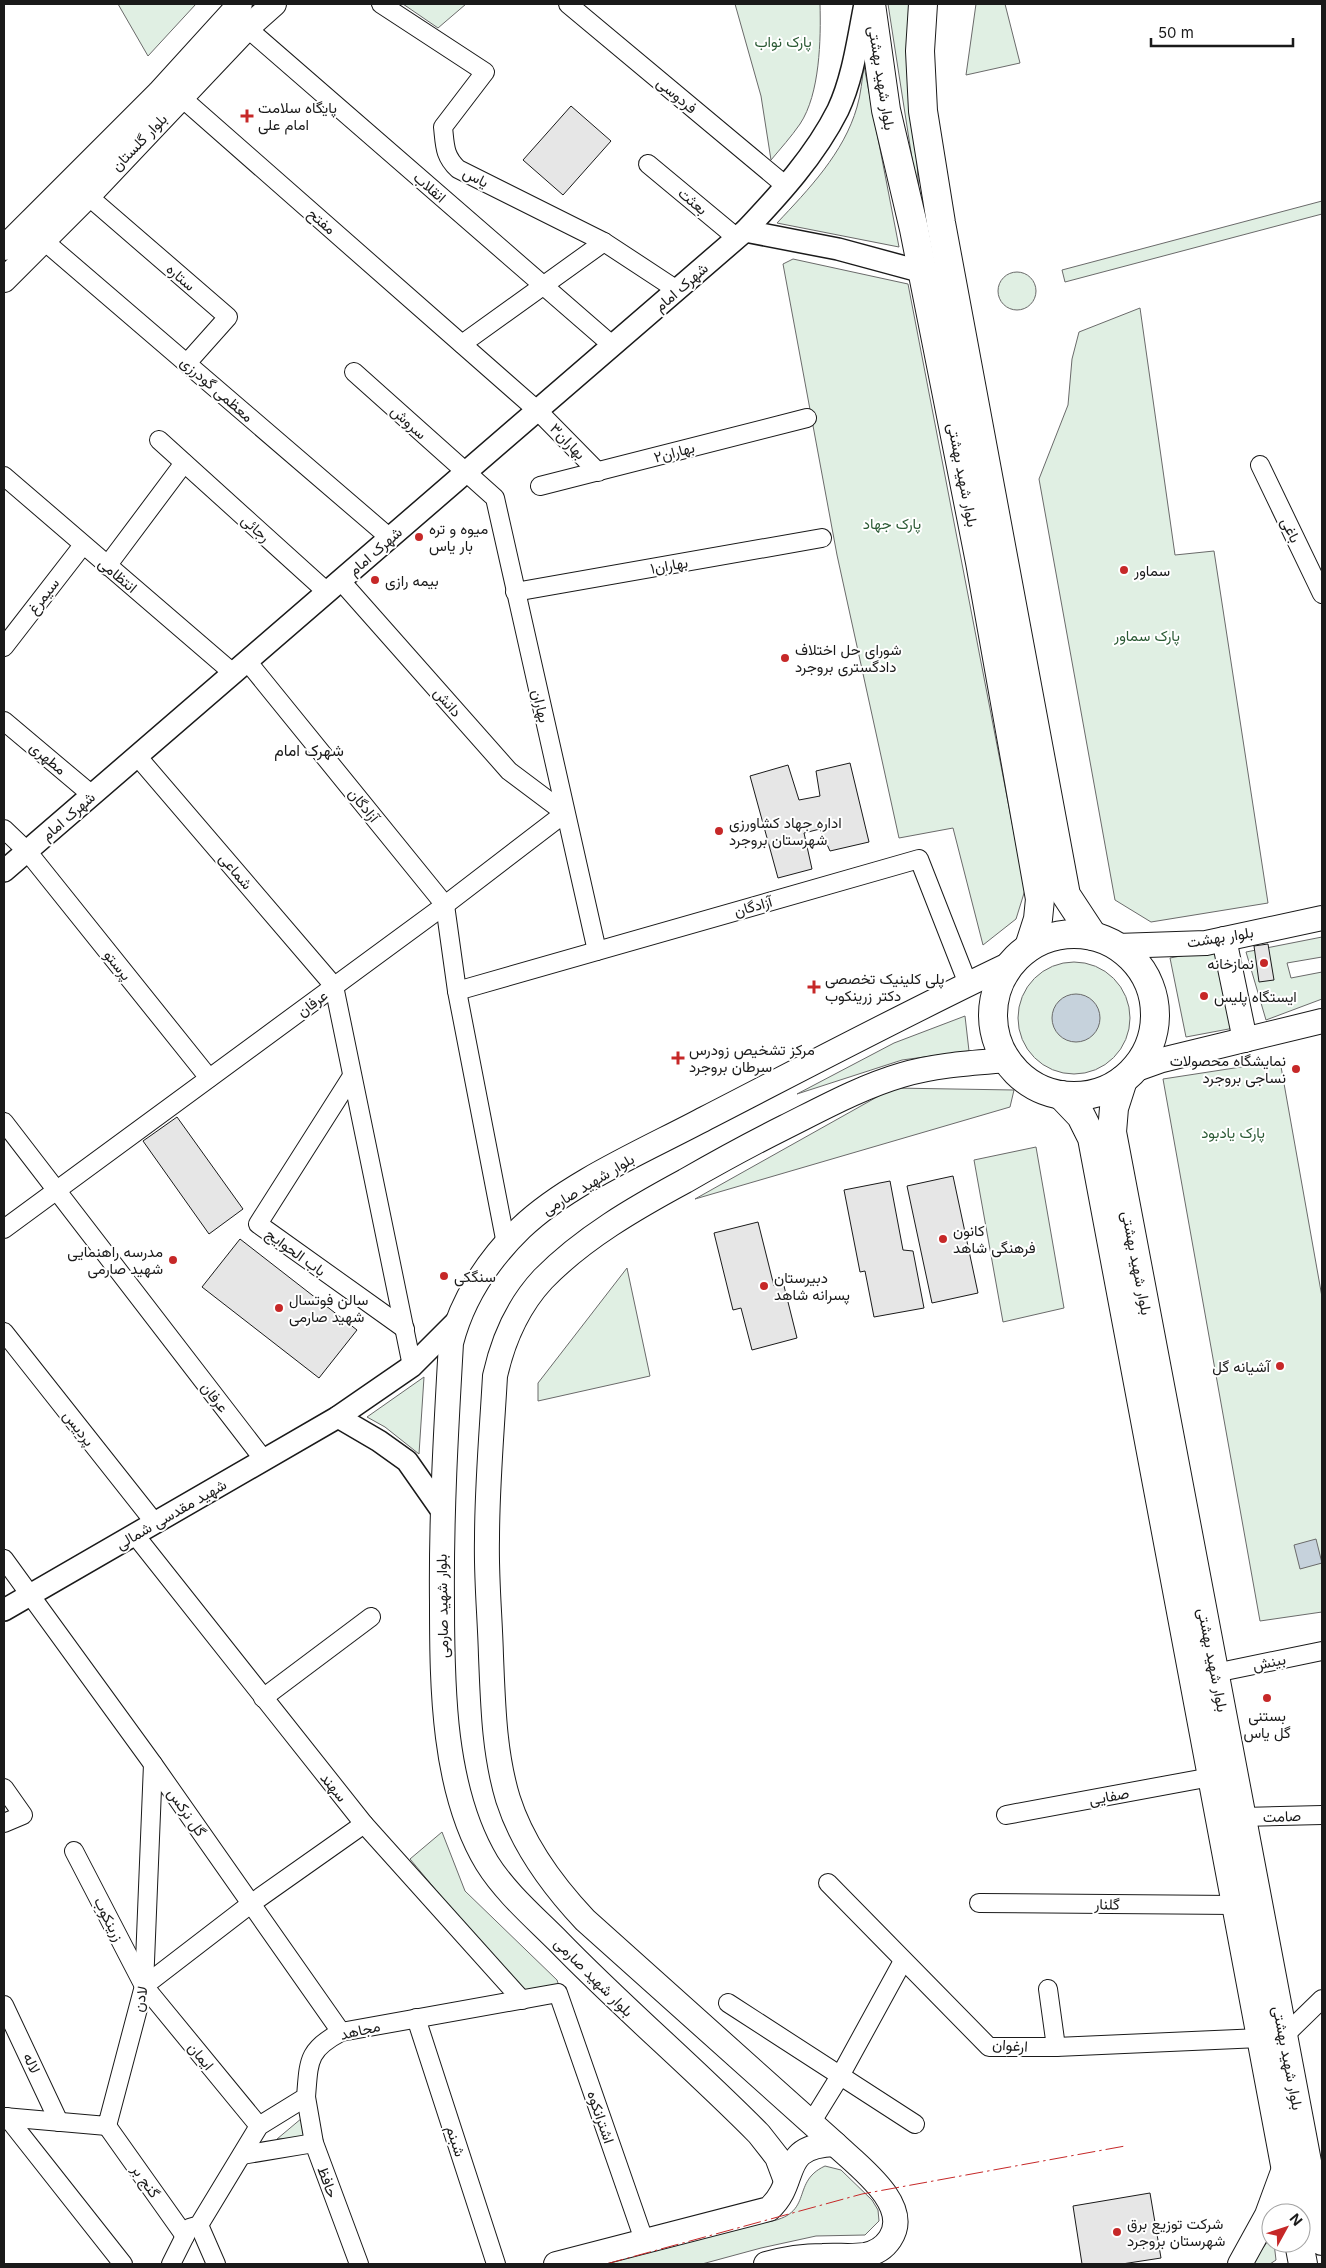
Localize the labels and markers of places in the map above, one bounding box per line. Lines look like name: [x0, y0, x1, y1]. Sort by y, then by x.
place label: پایگاه سلامت امام علی: [258, 98, 337, 135]
marker: پایگاه سلامت امام علی: [240, 109, 254, 123]
place label: میوه و تره بار یاس: [429, 519, 488, 556]
marker: میوه و تره بار یاس: [413, 531, 425, 543]
place label: سماور: [1133, 561, 1170, 580]
marker: سماور: [1118, 564, 1130, 576]
place label: بیمه رازی: [385, 571, 439, 591]
marker: بیمه رازی: [369, 574, 381, 586]
place label: شورای حل اختلاف دادگستری بروجرد: [795, 640, 902, 677]
marker: شورای حل اختلاف دادگستری بروجرد: [779, 652, 791, 664]
place label: اداره جهاد کشاورزی شهرستان بروجرد: [729, 813, 842, 849]
marker: اداره جهاد کشاورزی شهرستان بروجرد: [713, 825, 725, 837]
place label: نمازخانه: [1207, 954, 1254, 973]
marker: نمازخانه: [1258, 957, 1270, 969]
place label: پلی کلینیک تخصصی دکتر زرینکوب: [825, 969, 944, 1005]
marker: پلی کلینیک تخصصی دکتر زرینکوب: [807, 980, 821, 994]
place label: ایستگاه پلیس: [1214, 987, 1297, 1007]
marker: ایستگاه پلیس: [1198, 990, 1210, 1002]
place label: مرکز تشخیص زودرس سرطان بروجرد: [689, 1040, 815, 1076]
marker: مرکز تشخیص زودرس سرطان بروجرد: [671, 1051, 685, 1065]
place label: نمایشگاه محصولات نساجی بروجرد: [1170, 1051, 1286, 1088]
marker: نمایشگاه محصولات نساجی بروجرد: [1290, 1063, 1302, 1075]
place label: کانون فرهنگی شاهد: [953, 1221, 1036, 1258]
marker: کانون فرهنگی شاهد: [937, 1233, 949, 1245]
place label: مدرسه راهنمایی شهید صارمی: [67, 1242, 163, 1279]
marker: مدرسه راهنمایی شهید صارمی: [167, 1254, 179, 1266]
place label: سنگکی: [454, 1267, 496, 1287]
place label: دبیرستان پسرانه شاهد: [774, 1268, 850, 1305]
marker: سنگکی: [438, 1270, 450, 1282]
marker: دبیرستان پسرانه شاهد: [758, 1280, 770, 1292]
place label: سالن فوتسال شهید صارمی: [289, 1290, 369, 1327]
marker: سالن فوتسال شهید صارمی: [273, 1302, 285, 1314]
place label: آشیانه گل: [1212, 1357, 1272, 1376]
marker: آشیانه گل: [1274, 1360, 1286, 1372]
marker: بستنی گل یاس: [1261, 1692, 1273, 1704]
place label: بستنی گل یاس: [1243, 1706, 1291, 1743]
place label: شرکت توزیع برق شهرستان بروجرد: [1127, 2214, 1225, 2250]
marker: شرکت توزیع برق شهرستان بروجرد: [1111, 2226, 1123, 2238]

